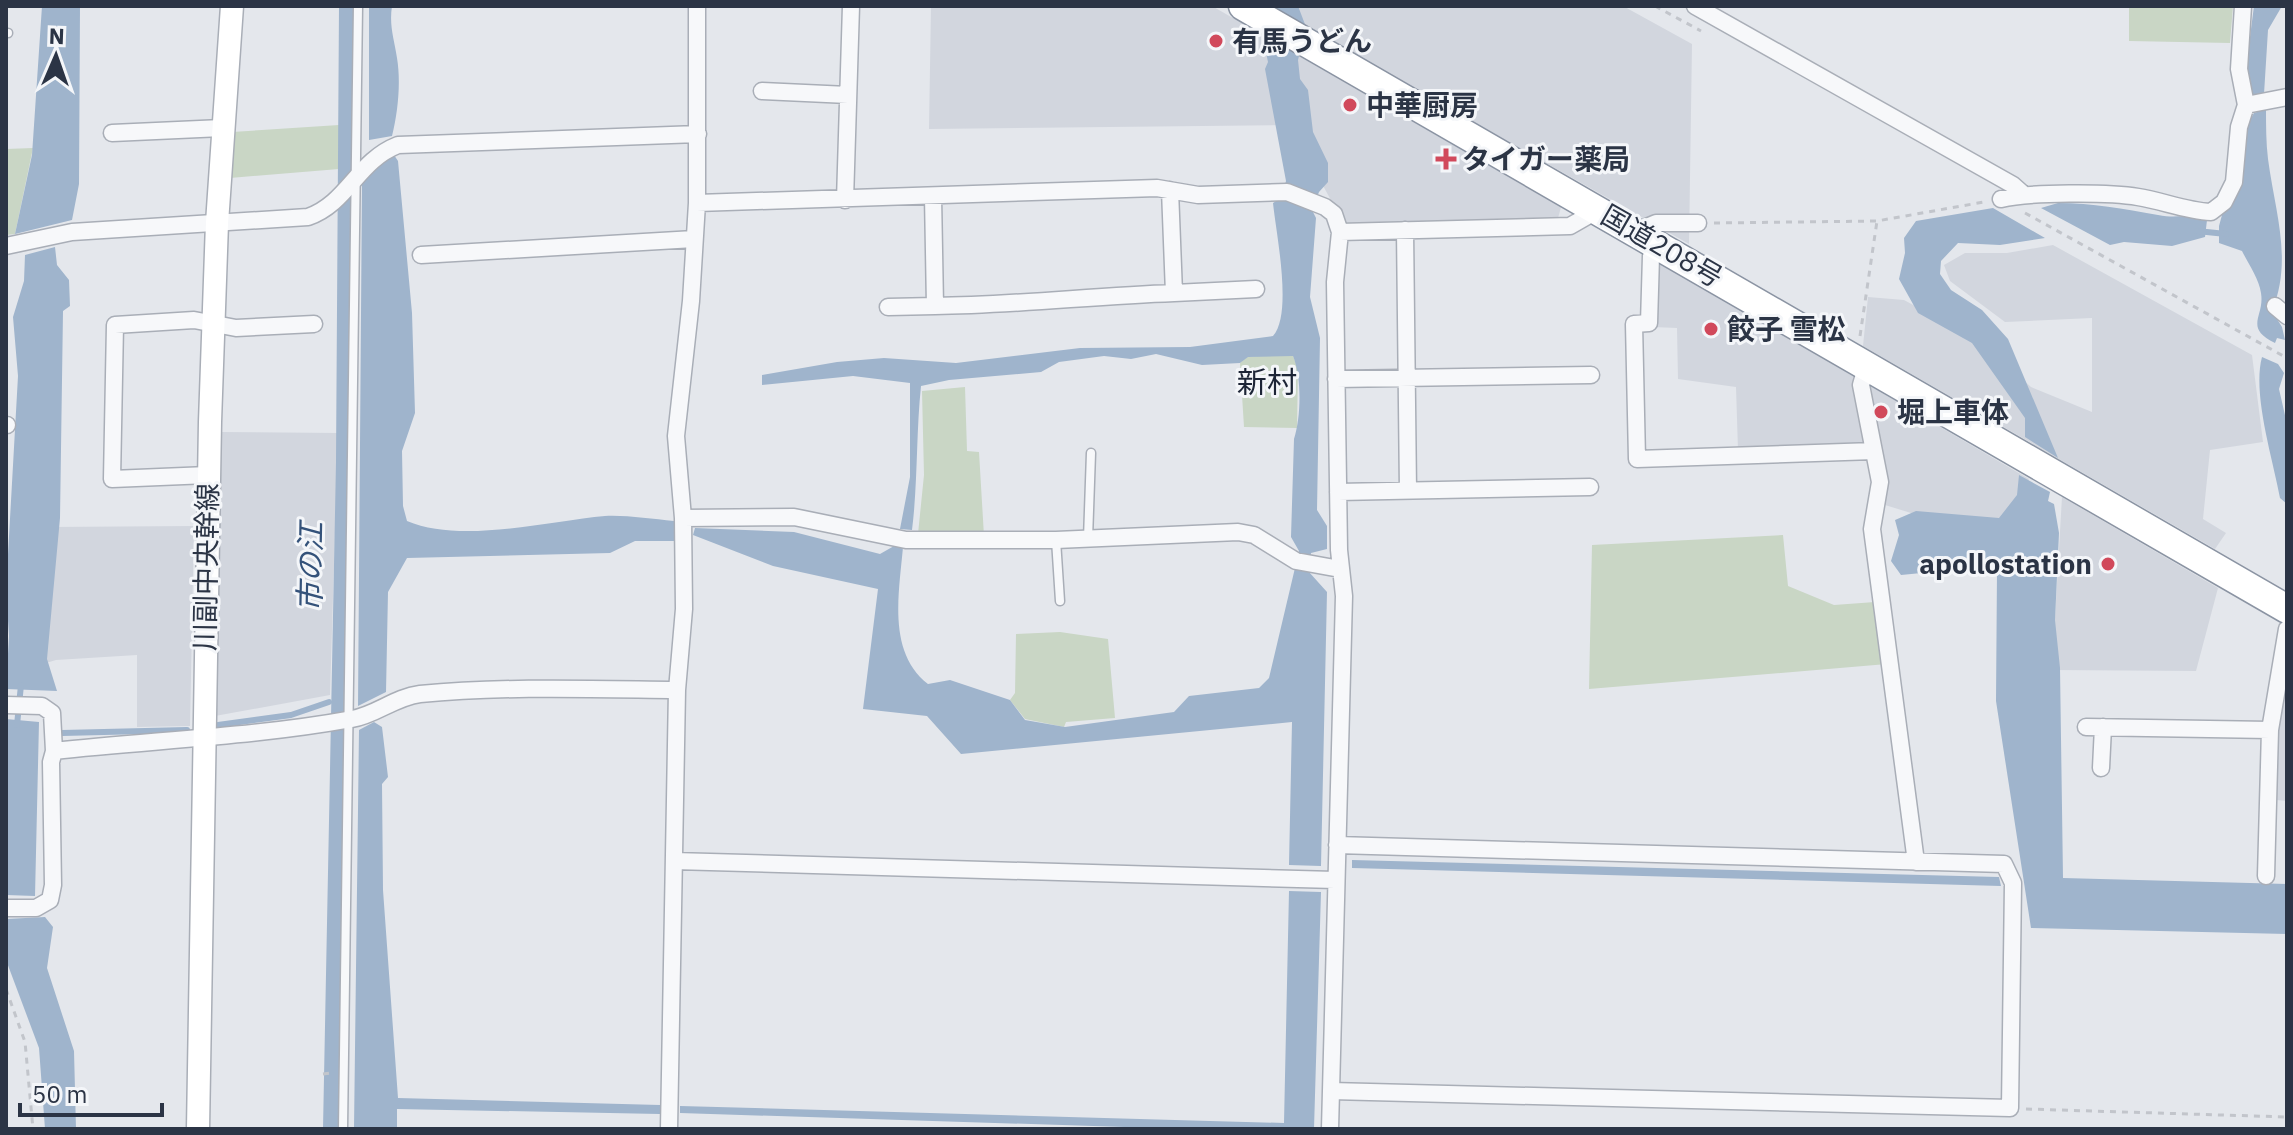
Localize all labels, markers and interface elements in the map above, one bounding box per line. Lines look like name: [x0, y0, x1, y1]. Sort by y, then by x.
north arrow: [16, 16, 96, 96]
text: N: [48, 21, 65, 50]
place label: 有馬うどん: [1232, 22, 1372, 59]
marker: 有馬うどん: [1207, 32, 1225, 50]
place label: 中華厨房: [1366, 86, 1478, 123]
marker: 中華厨房: [1341, 96, 1359, 114]
place label: タイガー薬局: [1462, 140, 1630, 177]
marker: タイガー薬局: [1437, 150, 1455, 168]
street label: 国道208号: [1595, 196, 1730, 295]
place label: 餃子 雪松: [1727, 310, 1846, 347]
marker: 餃子 雪松: [1702, 320, 1720, 338]
district label: 新村: [1237, 362, 1297, 401]
place label: 堀上車体: [1897, 393, 2009, 430]
marker: 堀上車体: [1872, 403, 1890, 421]
street label: 川副中央幹線: [186, 483, 225, 651]
water label: 市の江: [289, 519, 330, 612]
place label: apollostation: [1919, 545, 2092, 582]
marker: apollostation: [2099, 555, 2117, 573]
scale bar: [20, 1067, 162, 1117]
text: 50 m: [32, 1078, 87, 1110]

